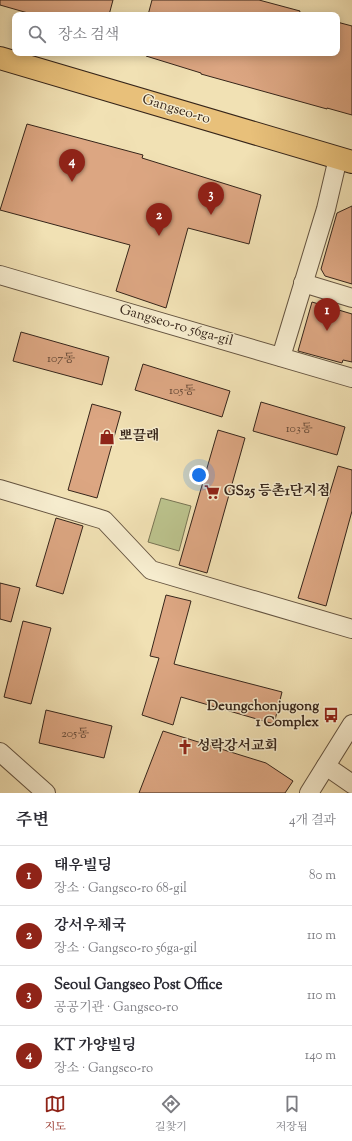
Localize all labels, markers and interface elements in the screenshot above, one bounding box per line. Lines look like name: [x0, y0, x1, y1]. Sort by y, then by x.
search box: [12, 12, 340, 56]
icon: search: [26, 23, 48, 45]
text: 장소 검색: [58, 25, 119, 46]
street label: Gangseo-ro: [139, 90, 213, 130]
pin: 4: [59, 149, 85, 182]
pin: 3: [198, 182, 224, 215]
pin: 2: [146, 203, 172, 236]
pin: 1: [314, 298, 340, 331]
street label: Gangseo-ro 56ga-gil: [117, 300, 235, 352]
house number: 107동: [47, 350, 75, 368]
house number: 105동: [169, 382, 195, 400]
house number: 103동: [286, 420, 313, 438]
place label: 뽀끌래: [119, 427, 160, 447]
shop icon: 뽀끌래: [98, 428, 116, 446]
your location: [189, 465, 209, 485]
place label: GS25 등촌1단지점: [224, 482, 330, 502]
supermarket icon: GS25 등촌1단지점: [203, 483, 221, 501]
place label: Deungchonjugong 1 Complex: [207, 697, 319, 733]
bus stop icon: Deungchonjugong 1 Complex: [322, 706, 340, 724]
house number: 205동: [61, 725, 89, 743]
place label: 성락강서교회: [197, 737, 278, 757]
church icon: 성락강서교회: [176, 738, 194, 756]
text: 주변: [16, 809, 49, 833]
text: 4개 결과: [289, 812, 336, 830]
text: 태우빌딩: [54, 856, 112, 877]
text: 1: [27, 867, 31, 885]
text: 80 m: [309, 867, 336, 885]
text: 장소 · Gangseo-ro 68-gil: [54, 880, 187, 898]
text: 강서우체국: [54, 916, 126, 937]
text: 2: [26, 927, 32, 945]
text: 110 m: [307, 927, 336, 945]
text: 장소 · Gangseo-ro 56ga-gil: [54, 940, 197, 958]
text: Seoul Gangseo Post Office: [54, 975, 223, 996]
text: 3: [26, 987, 32, 1005]
text: 110 m: [307, 987, 336, 1005]
text: 공공기관 · Gangseo-ro: [54, 999, 178, 1017]
text: KT 가양빌딩: [54, 1036, 136, 1057]
text: 4: [26, 1047, 32, 1065]
text: 140 m: [305, 1047, 336, 1065]
text: 장소 · Gangseo-ro: [54, 1060, 153, 1078]
tab: 지도: [44, 1093, 66, 1135]
tab: 길찾기: [155, 1093, 187, 1135]
tab: 저장됨: [276, 1093, 308, 1135]

